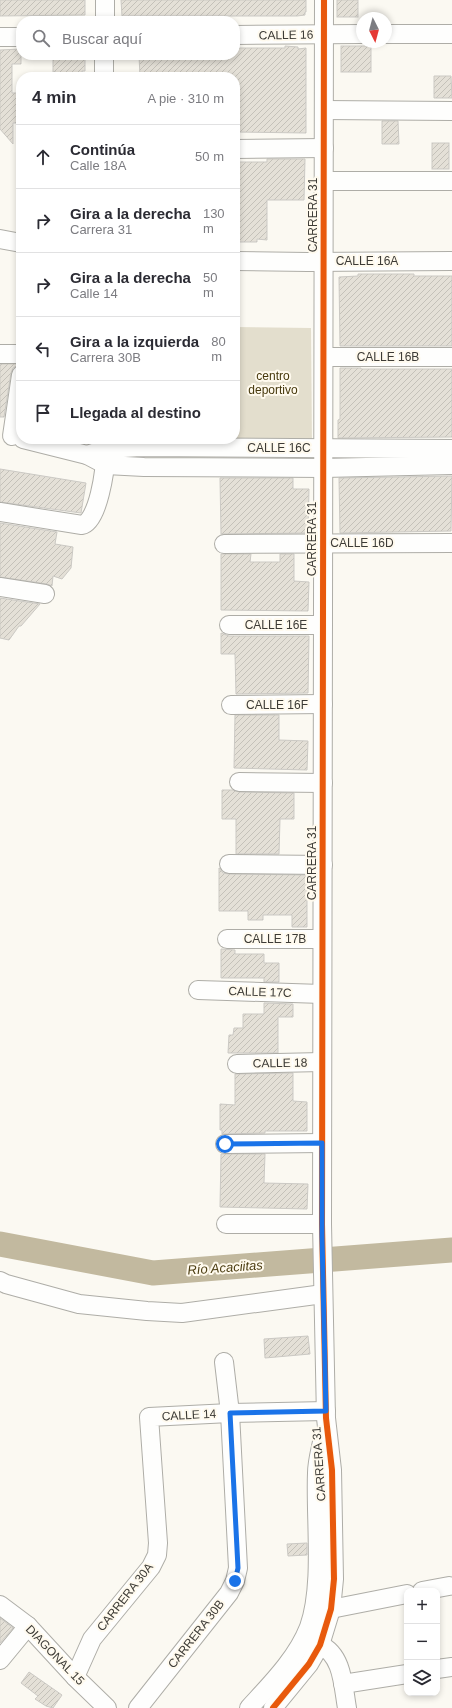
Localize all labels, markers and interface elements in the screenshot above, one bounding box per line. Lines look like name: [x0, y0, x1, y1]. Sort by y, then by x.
north arrow: [356, 12, 392, 48]
search box: [16, 16, 240, 60]
icon: search: [30, 27, 52, 49]
street label: CALLE 16: [259, 28, 314, 42]
text: Buscar aquí: [62, 30, 142, 47]
text: 4 min: [32, 88, 76, 107]
text: A pie · 310 m: [147, 91, 224, 106]
text: Continúa: [70, 141, 135, 158]
icon: ahead: [32, 146, 54, 168]
text: 50 m: [195, 149, 224, 164]
text: Calle 18A: [70, 158, 126, 173]
street label: CARRERA 31: [306, 177, 320, 252]
text: Gira a la derecha: [70, 205, 191, 222]
text: 130 m: [203, 206, 225, 236]
icon: right: [32, 210, 54, 232]
text: Carrera 31: [70, 222, 132, 237]
street label: CALLE 16A: [336, 254, 398, 268]
text: Gira a la derecha: [70, 269, 191, 286]
text: 50 m: [203, 270, 217, 300]
icon: right: [32, 274, 54, 296]
text: Calle 14: [70, 286, 118, 301]
text: Gira a la izquierda: [70, 333, 199, 350]
text: 80 m: [211, 334, 226, 364]
icon: left: [32, 338, 54, 360]
text: Carrera 30B: [70, 350, 141, 365]
street label: CALLE 16B: [357, 350, 419, 364]
park label: centro deportivo: [248, 369, 298, 397]
icon: arrive: [32, 402, 54, 424]
text: Llegada al destino: [70, 404, 201, 421]
street label: CALLE 16C: [247, 441, 311, 455]
street label: CARRERA 31: [305, 501, 319, 576]
street label: CALLE 16D: [330, 536, 394, 550]
street label: CALLE 16E: [245, 618, 307, 632]
street label: CALLE 16F: [246, 698, 308, 712]
street label: CARRERA 31: [305, 825, 319, 900]
street label: CALLE 17B: [244, 932, 306, 946]
street label: CALLE 17C: [228, 984, 292, 1000]
street label: CALLE 18: [253, 1056, 308, 1070]
route start: [216, 1135, 234, 1153]
water label: Río Acaciitas: [187, 1257, 264, 1278]
street label: CALLE 14: [161, 1407, 217, 1423]
street label: CARRERA 31: [309, 1426, 329, 1502]
street label: CARRERA 30A: [94, 1560, 156, 1634]
route end: [226, 1572, 244, 1590]
map controls: [404, 1588, 440, 1696]
button: +: [404, 1588, 440, 1624]
street label: CARRERA 30B: [165, 1597, 227, 1671]
street label: DIAGONAL 15: [23, 1622, 87, 1688]
button: −: [404, 1624, 440, 1660]
button: layers: [404, 1660, 440, 1696]

